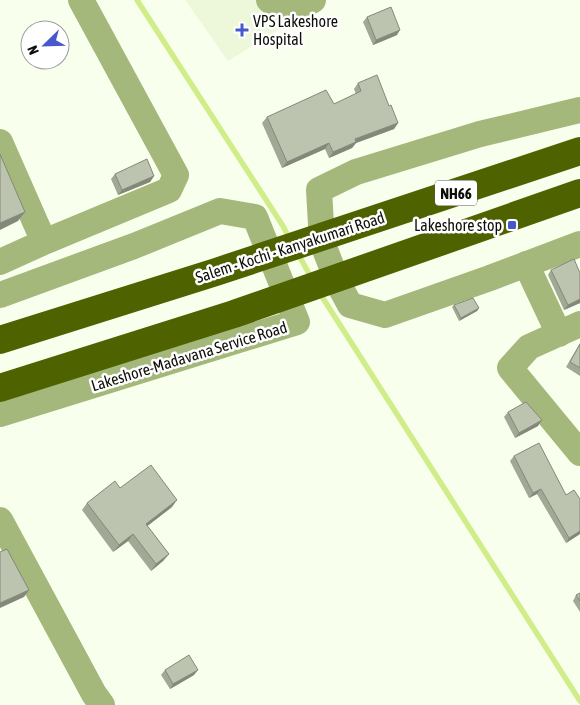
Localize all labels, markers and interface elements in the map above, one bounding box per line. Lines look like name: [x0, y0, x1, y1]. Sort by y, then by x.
place label: VPS Lakeshore Hospital: [253, 12, 338, 49]
north arrow: [20, 20, 70, 70]
marker: VPS Lakeshore Hospital: [235, 23, 249, 37]
text: N: [24, 43, 42, 57]
road number: NH66: [435, 180, 477, 206]
street label: Salem - Kochi - Kanyakumari Road: [193, 208, 387, 287]
place label: Lakeshore stop: [414, 216, 502, 235]
marker: Lakeshore stop: [506, 219, 518, 231]
street label: Lakeshore-Madavana Service Road: [89, 318, 289, 394]

